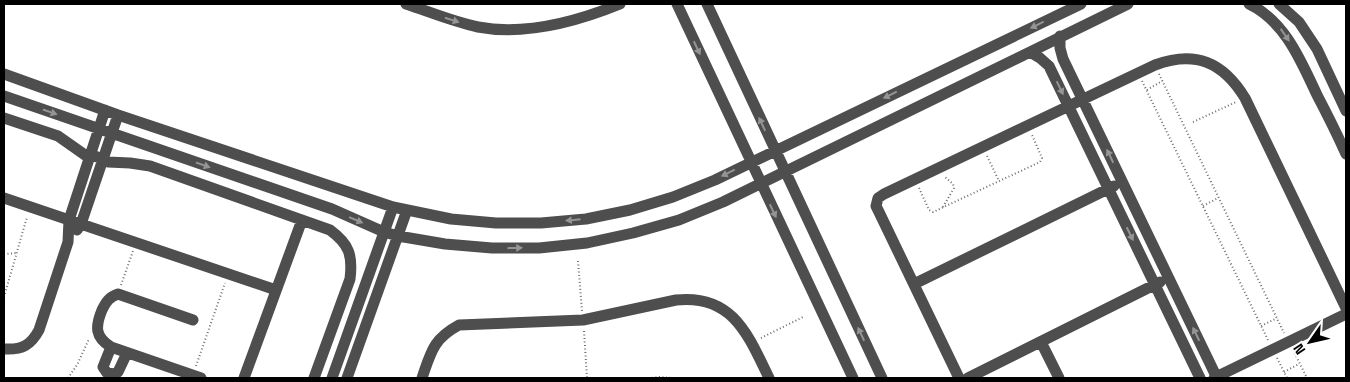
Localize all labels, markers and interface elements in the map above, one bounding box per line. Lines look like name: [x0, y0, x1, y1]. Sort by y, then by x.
one-way arrow: [444, 16, 459, 24]
one-way arrow: [1030, 21, 1044, 29]
one-way arrow: [1280, 29, 1290, 42]
one-way arrow: [694, 41, 702, 55]
one-way arrow: [1056, 81, 1064, 95]
one-way arrow: [883, 92, 897, 100]
one-way arrow: [43, 108, 58, 116]
one-way arrow: [758, 117, 766, 131]
one-way arrow: [1106, 149, 1114, 163]
one-way arrow: [196, 162, 211, 169]
one-way arrow: [721, 170, 735, 178]
one-way arrow: [770, 204, 778, 218]
one-way arrow: [349, 216, 363, 224]
one-way arrow: [565, 216, 581, 224]
one-way arrow: [1126, 227, 1134, 241]
one-way arrow: [507, 244, 523, 252]
north arrow: [1285, 317, 1335, 367]
one-way arrow: [857, 327, 865, 341]
one-way arrow: [1191, 327, 1199, 341]
text: N: [1289, 340, 1309, 358]

